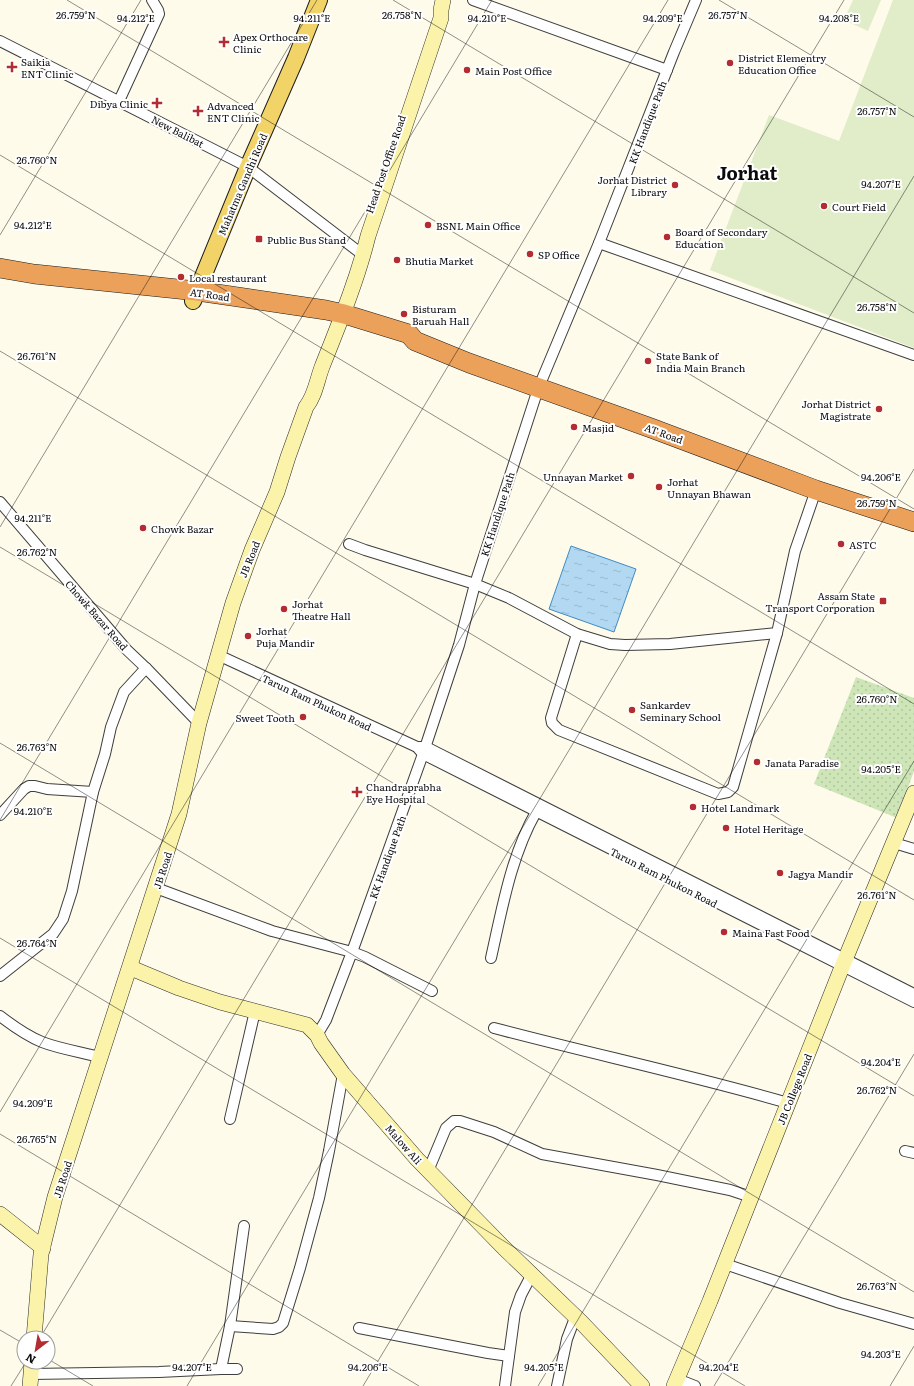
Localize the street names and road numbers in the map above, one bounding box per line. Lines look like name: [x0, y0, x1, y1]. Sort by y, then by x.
street label: KK Handique Path: [624, 78, 670, 166]
street label: New Balibat: [149, 111, 207, 151]
street label: Head Post Office Road: [361, 113, 409, 215]
street label: Mahatma Gandhi Road: [214, 131, 270, 237]
street label: AT Road: [189, 284, 231, 304]
street label: AT Road: [643, 419, 685, 447]
street label: KK Handique Path: [476, 469, 518, 558]
street label: JB Road: [235, 538, 263, 580]
street label: Chowk Bazar Road: [62, 577, 132, 653]
street label: Tarun Ram Phukon Road: [260, 670, 374, 734]
street label: KK Handique Path: [365, 813, 409, 901]
street label: Tarun Ram Phukon Road: [608, 843, 720, 911]
street label: JB Road: [149, 849, 175, 891]
street label: JB College Road: [773, 1051, 815, 1127]
street label: Malow Ali: [382, 1121, 426, 1168]
street label: JB Road: [49, 1158, 75, 1200]

